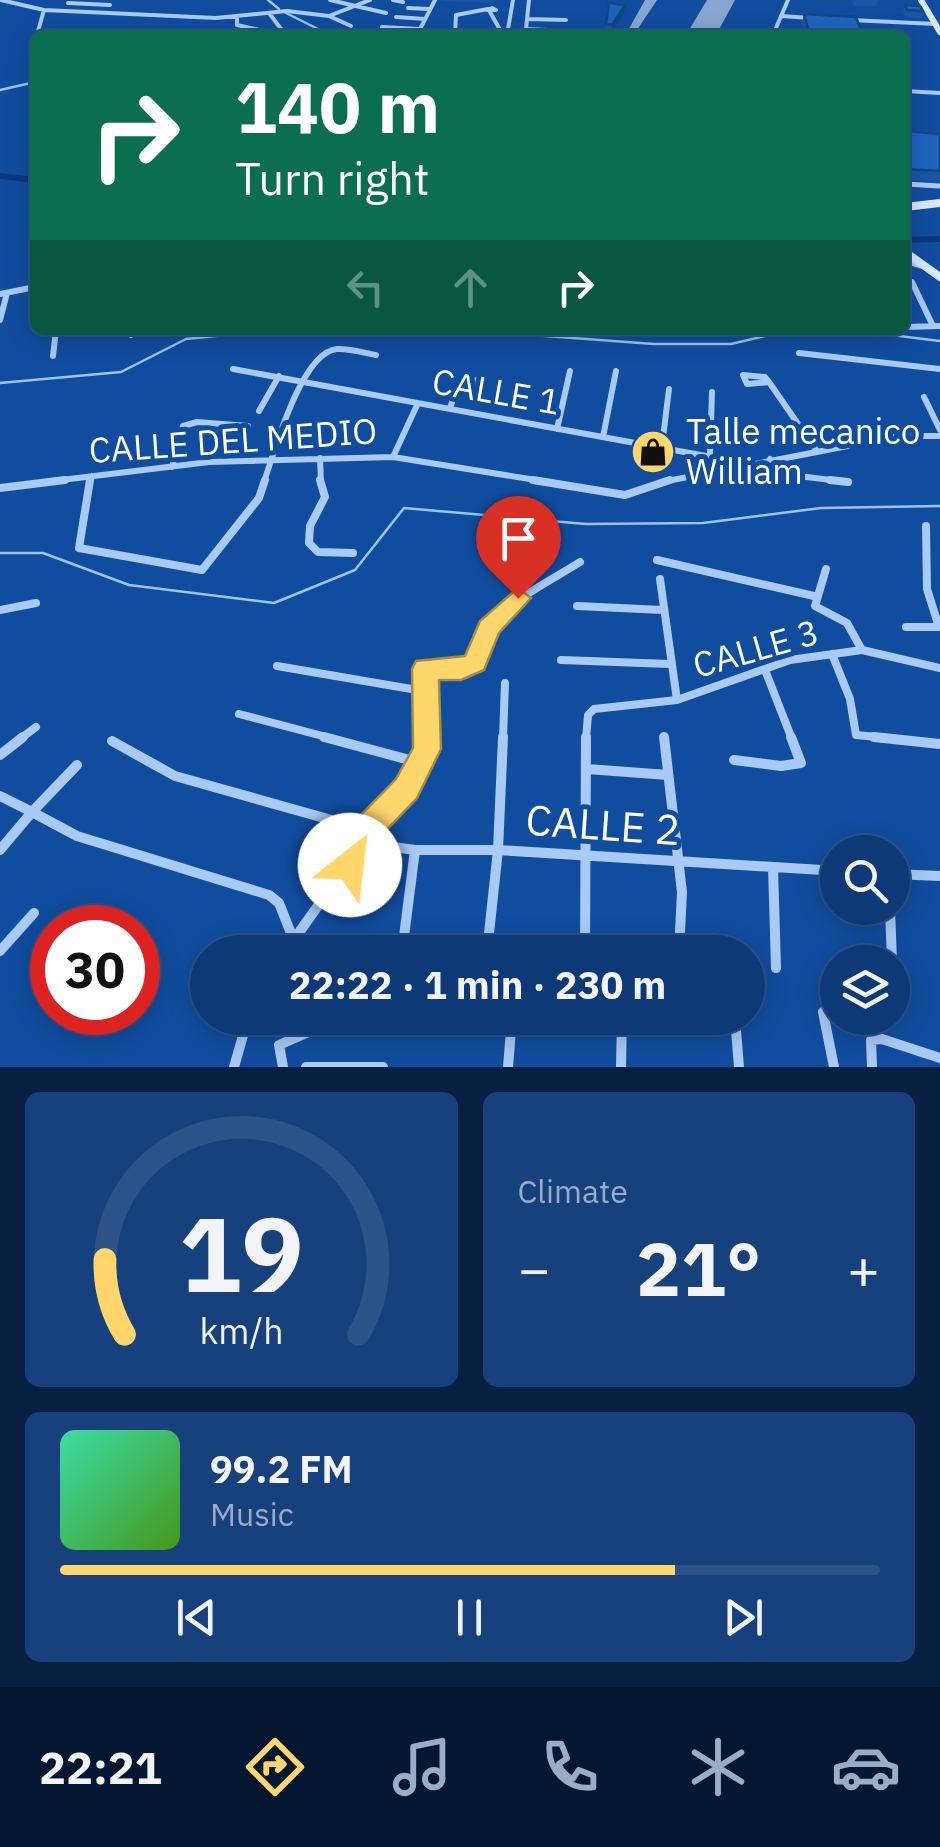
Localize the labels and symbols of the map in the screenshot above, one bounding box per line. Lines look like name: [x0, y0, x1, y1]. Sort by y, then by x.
street label: CALLE 1: [429, 357, 564, 425]
street label: CALLE DEL MEDIO: [87, 407, 379, 473]
place label: Talle mecanico William: [686, 408, 920, 494]
shop icon: Talle mecanico William: [630, 429, 676, 475]
pin: [476, 496, 561, 599]
street label: CALLE 3: [687, 608, 824, 688]
street label: CALLE 2: [524, 792, 682, 857]
position arrow: [298, 813, 402, 917]
speed limit sign: 30: [30, 905, 160, 1035]

